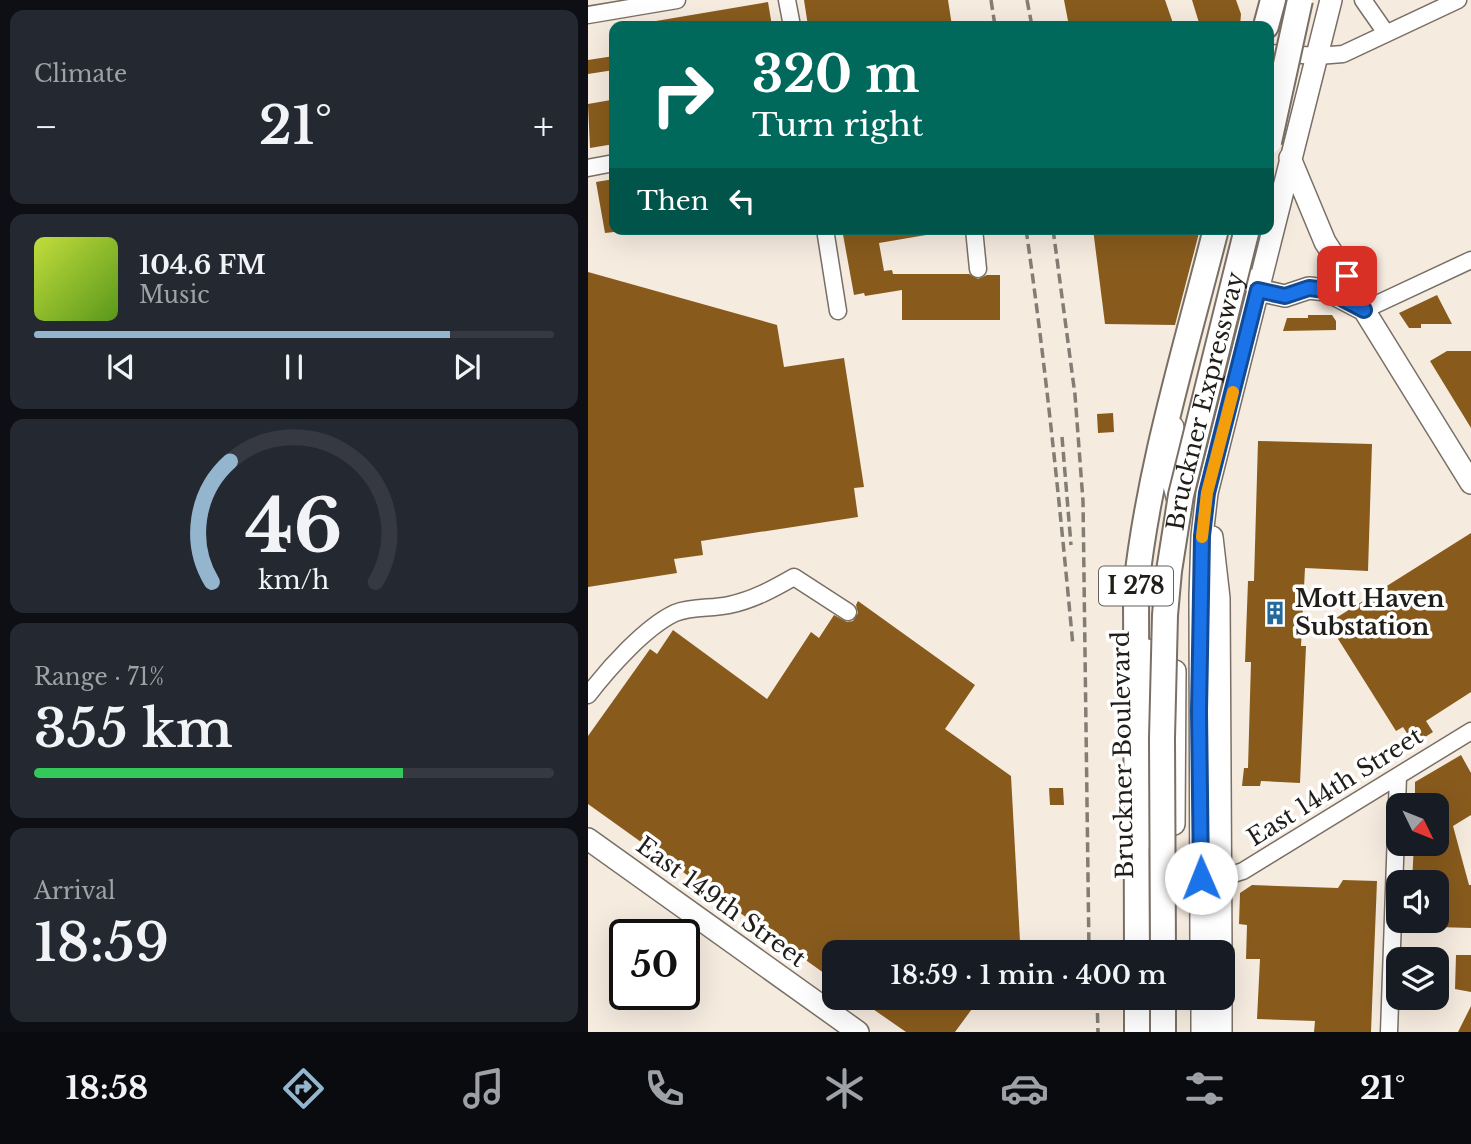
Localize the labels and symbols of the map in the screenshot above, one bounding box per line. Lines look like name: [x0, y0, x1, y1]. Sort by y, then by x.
pin: [1317, 246, 1377, 306]
street label: Bruckner Expressway: [1161, 268, 1250, 532]
road number: I 278: [1099, 566, 1173, 606]
place label: Mott Haven Substation: [1295, 584, 1445, 641]
building icon: Mott Haven Substation: [1261, 599, 1289, 627]
street label: Bruckner Boulevard: [1106, 631, 1139, 879]
street label: East 144th Street: [1242, 721, 1428, 852]
north arrow: [1386, 793, 1449, 856]
street label: East 149th Street: [631, 830, 812, 973]
position arrow: [1164, 841, 1238, 915]
speed limit sign: 50: [609, 919, 700, 1010]

